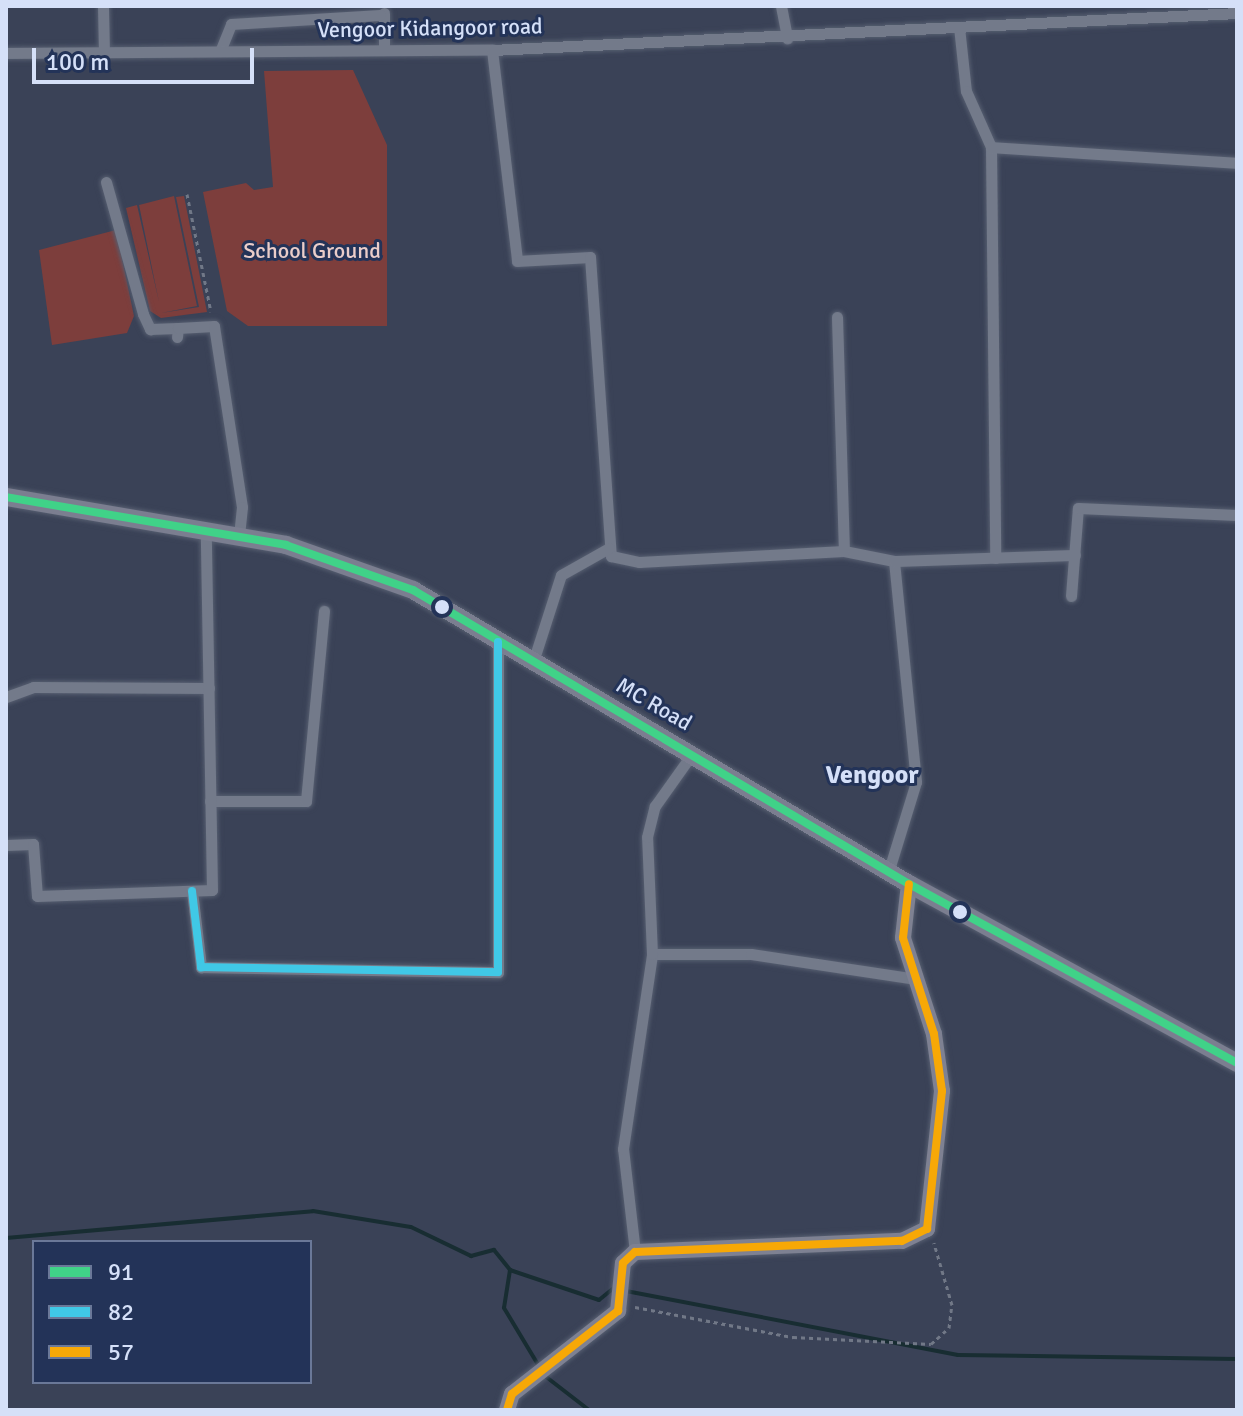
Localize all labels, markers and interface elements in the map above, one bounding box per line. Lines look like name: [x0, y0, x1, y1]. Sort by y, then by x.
street label: Vengoor Kidangoor road: [317, 13, 543, 43]
scale bar: [36, 32, 258, 82]
text: 100 m: [46, 47, 109, 77]
park label: School Ground: [243, 238, 381, 264]
unlabelled marker: [434, 599, 450, 615]
street label: MC Road: [611, 672, 697, 736]
district label: Vengoor: [825, 760, 919, 792]
unlabelled marker: [952, 904, 968, 920]
legend: [32, 1240, 312, 1384]
text: 91: [108, 1257, 134, 1287]
text: 82: [108, 1297, 134, 1327]
text: 57: [108, 1337, 134, 1367]

